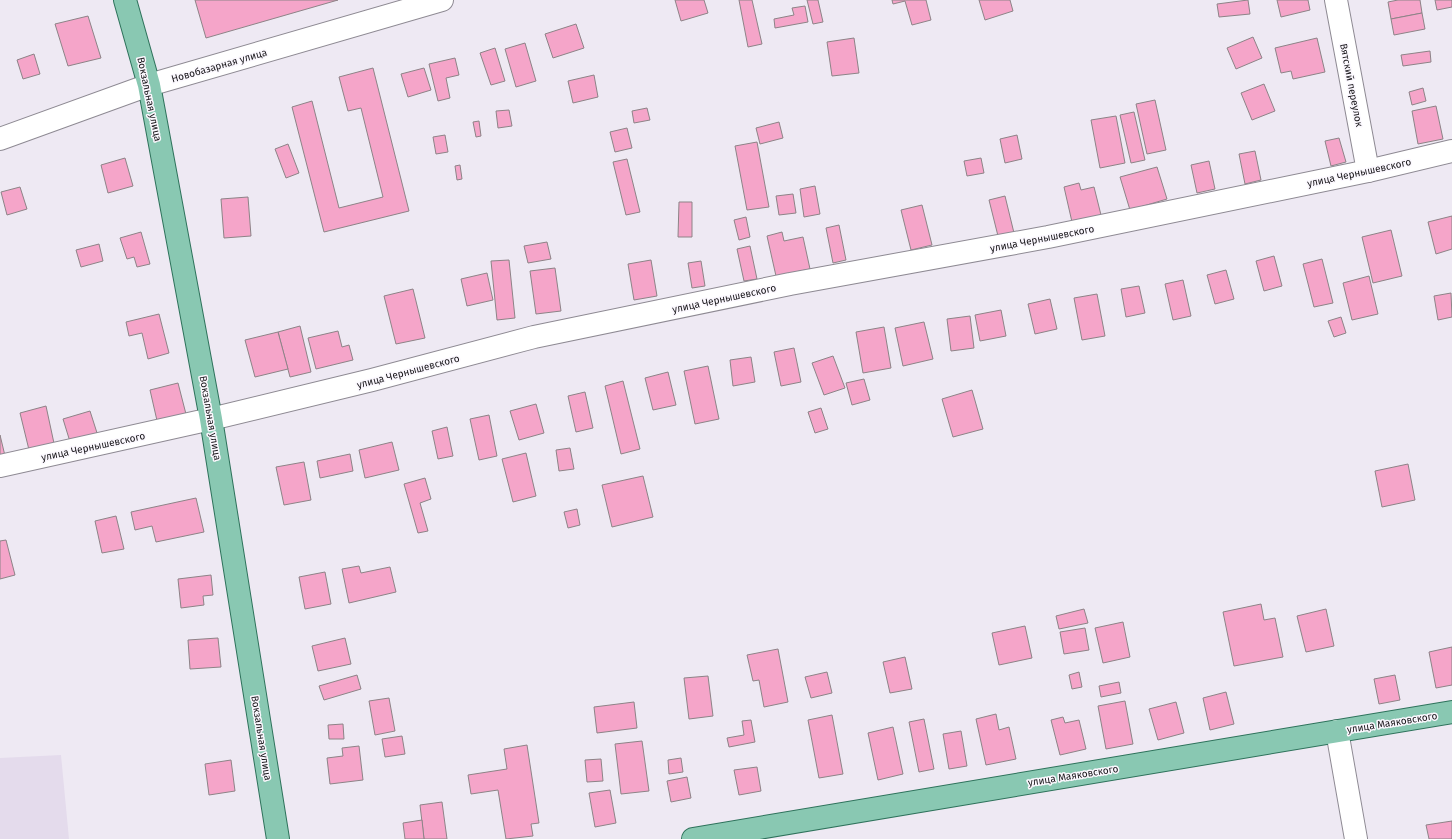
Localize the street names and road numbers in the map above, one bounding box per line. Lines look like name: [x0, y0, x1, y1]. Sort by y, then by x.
street label: Вятский переулок: [1337, 42, 1365, 129]
street label: Новобазарная улица: [170, 47, 268, 85]
street label: Вокзальная улица: [134, 56, 164, 142]
street label: улица Чернышевского: [1306, 156, 1412, 190]
street label: улица Чернышевского: [989, 223, 1095, 255]
street label: улица Чернышевского: [671, 282, 777, 316]
street label: улица Чернышевского: [356, 352, 461, 391]
street label: Вокзальная улица: [197, 375, 223, 461]
street label: улица Чернышевского: [40, 430, 146, 464]
street label: Вокзальная улица: [248, 695, 274, 781]
street label: улица Маяковского: [1346, 710, 1438, 736]
street label: улица Маяковского: [1027, 763, 1119, 789]

